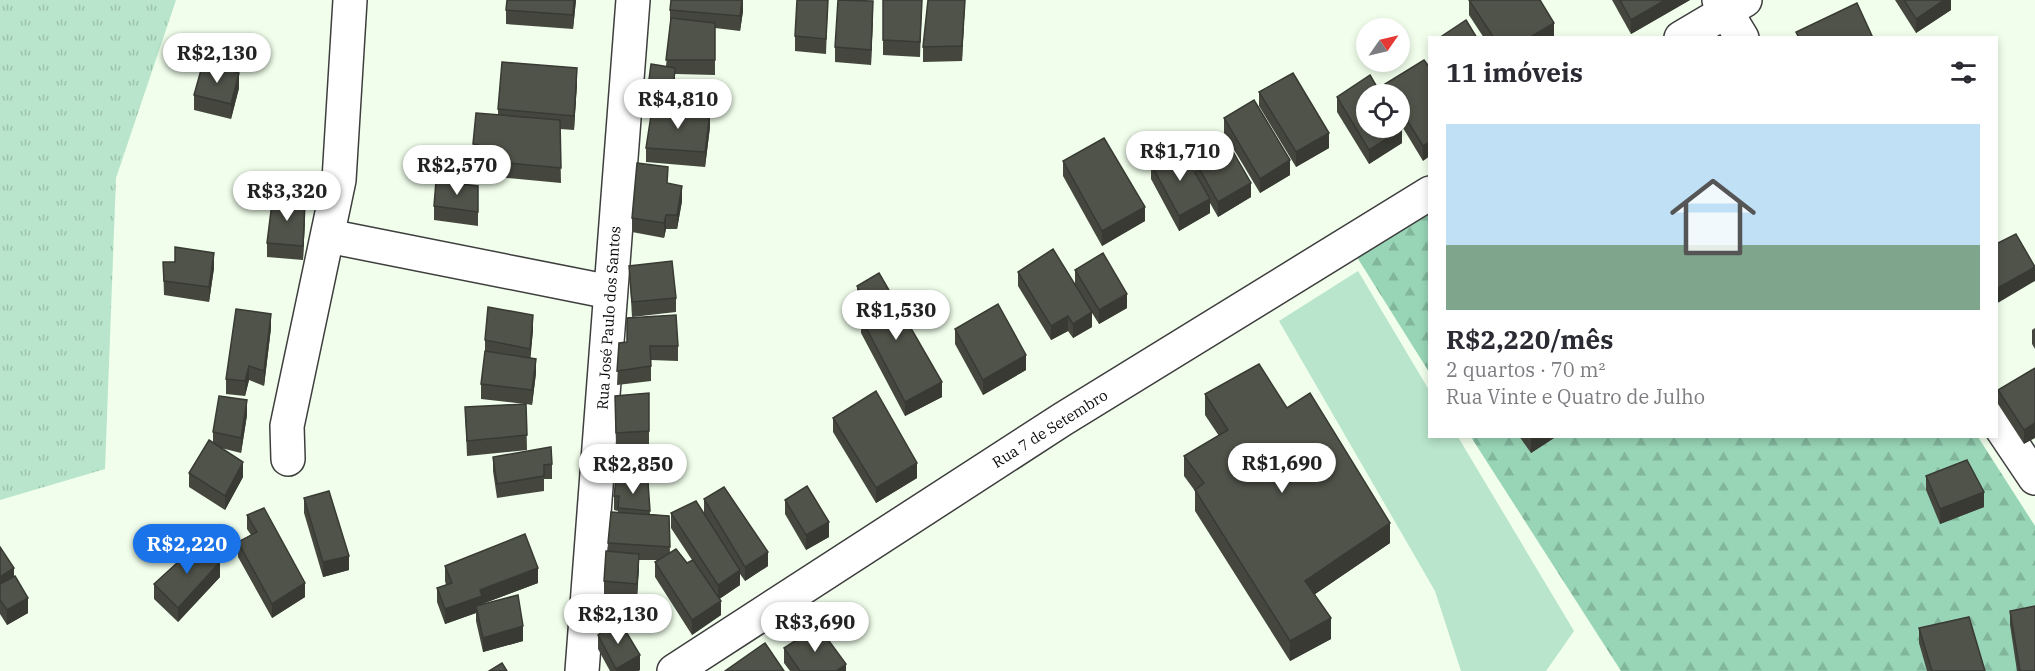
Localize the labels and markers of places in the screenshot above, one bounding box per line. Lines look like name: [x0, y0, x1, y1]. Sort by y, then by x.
pin: R$2,130: [162, 33, 272, 84]
pin: R$4,810: [623, 79, 733, 130]
pin: R$1,710: [1125, 131, 1235, 182]
pin: R$2,570: [402, 145, 512, 196]
pin: R$3,320: [232, 171, 342, 222]
pin: R$1,530: [841, 290, 951, 341]
pin: R$1,690: [1227, 443, 1337, 494]
pin: R$2,850: [578, 444, 688, 495]
pin: R$2,220: [132, 524, 242, 575]
pin: R$2,130: [563, 594, 673, 645]
pin: R$3,690: [760, 602, 870, 653]

